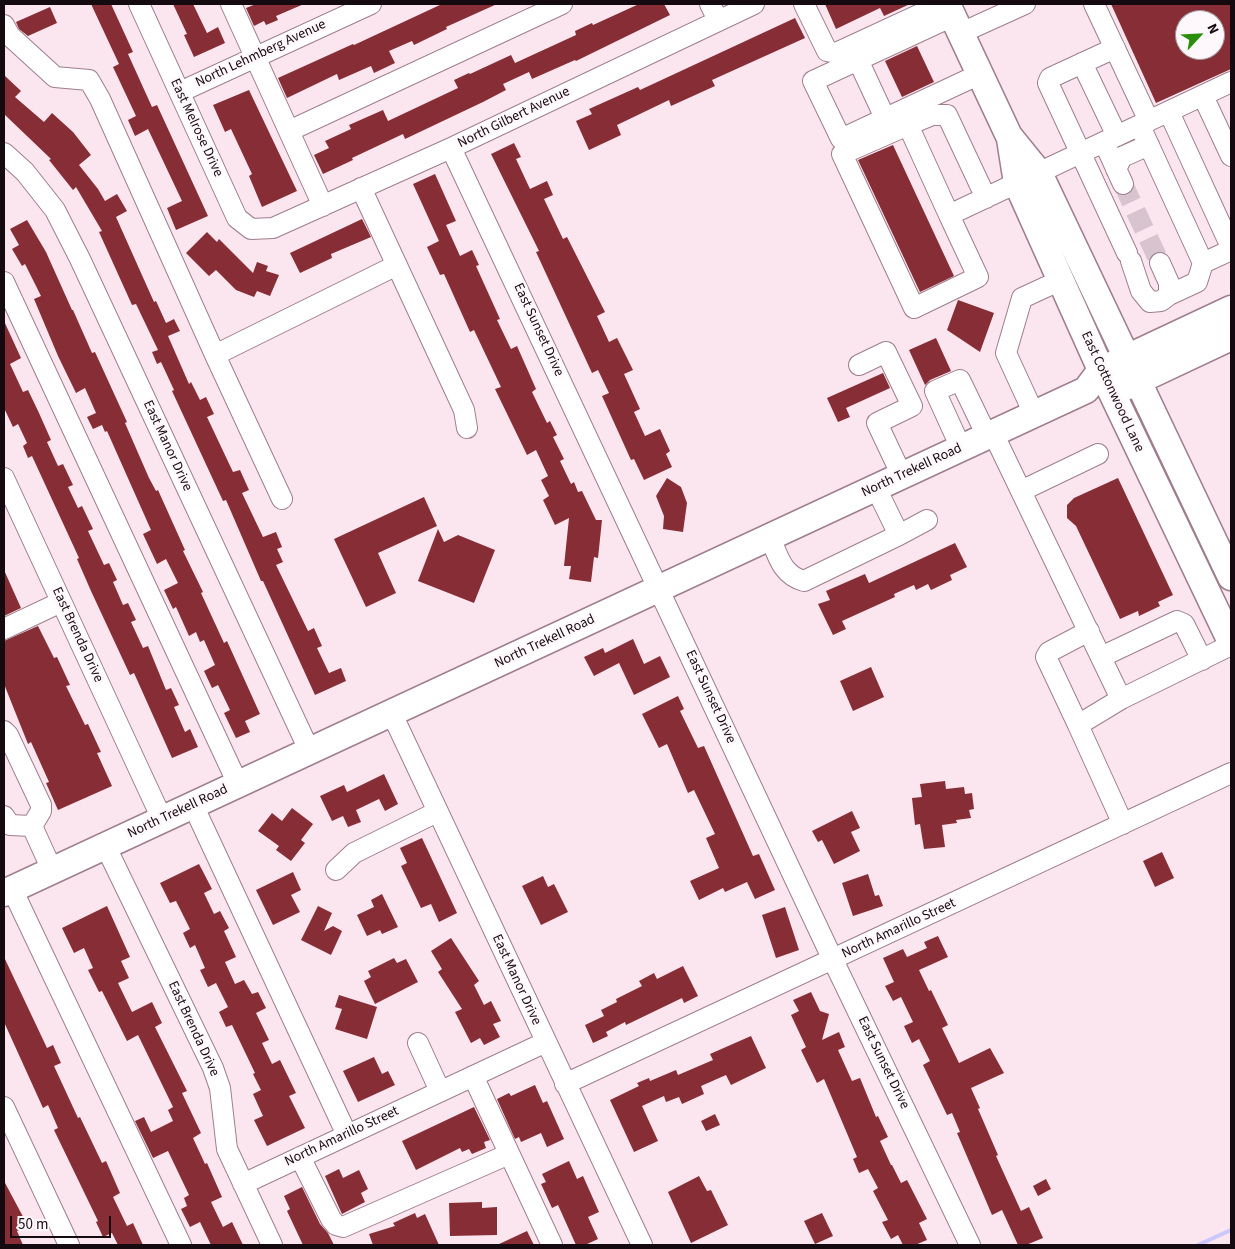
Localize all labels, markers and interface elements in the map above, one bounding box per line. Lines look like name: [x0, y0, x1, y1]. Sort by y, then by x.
north arrow: [1175, 10, 1225, 60]
street label: North Lehmberg Avenue: [193, 16, 329, 92]
text: N: [1202, 21, 1224, 38]
street label: East Melrose Drive: [166, 76, 226, 180]
street label: North Gilbert Avenue: [455, 84, 573, 152]
street label: East Sunset Drive: [509, 281, 567, 379]
street label: East Cottonwood Lane: [1077, 329, 1147, 455]
street label: East Manor Drive: [139, 398, 195, 494]
street label: North Trekell Road: [859, 440, 965, 502]
street label: East Brenda Drive: [48, 585, 106, 685]
street label: North Trekell Road: [492, 611, 598, 673]
street label: East Sunset Drive: [681, 648, 739, 746]
street label: North Trekell Road: [125, 781, 231, 843]
street label: North Amarillo Street: [839, 895, 959, 963]
street label: East Manor Drive: [488, 932, 544, 1028]
street label: East Brenda Drive: [164, 979, 222, 1079]
street label: East Sunset Drive: [853, 1014, 913, 1112]
street label: North Amarillo Street: [282, 1103, 402, 1171]
scale bar: [12, 1206, 114, 1238]
text: 50 m: [18, 1214, 48, 1235]

